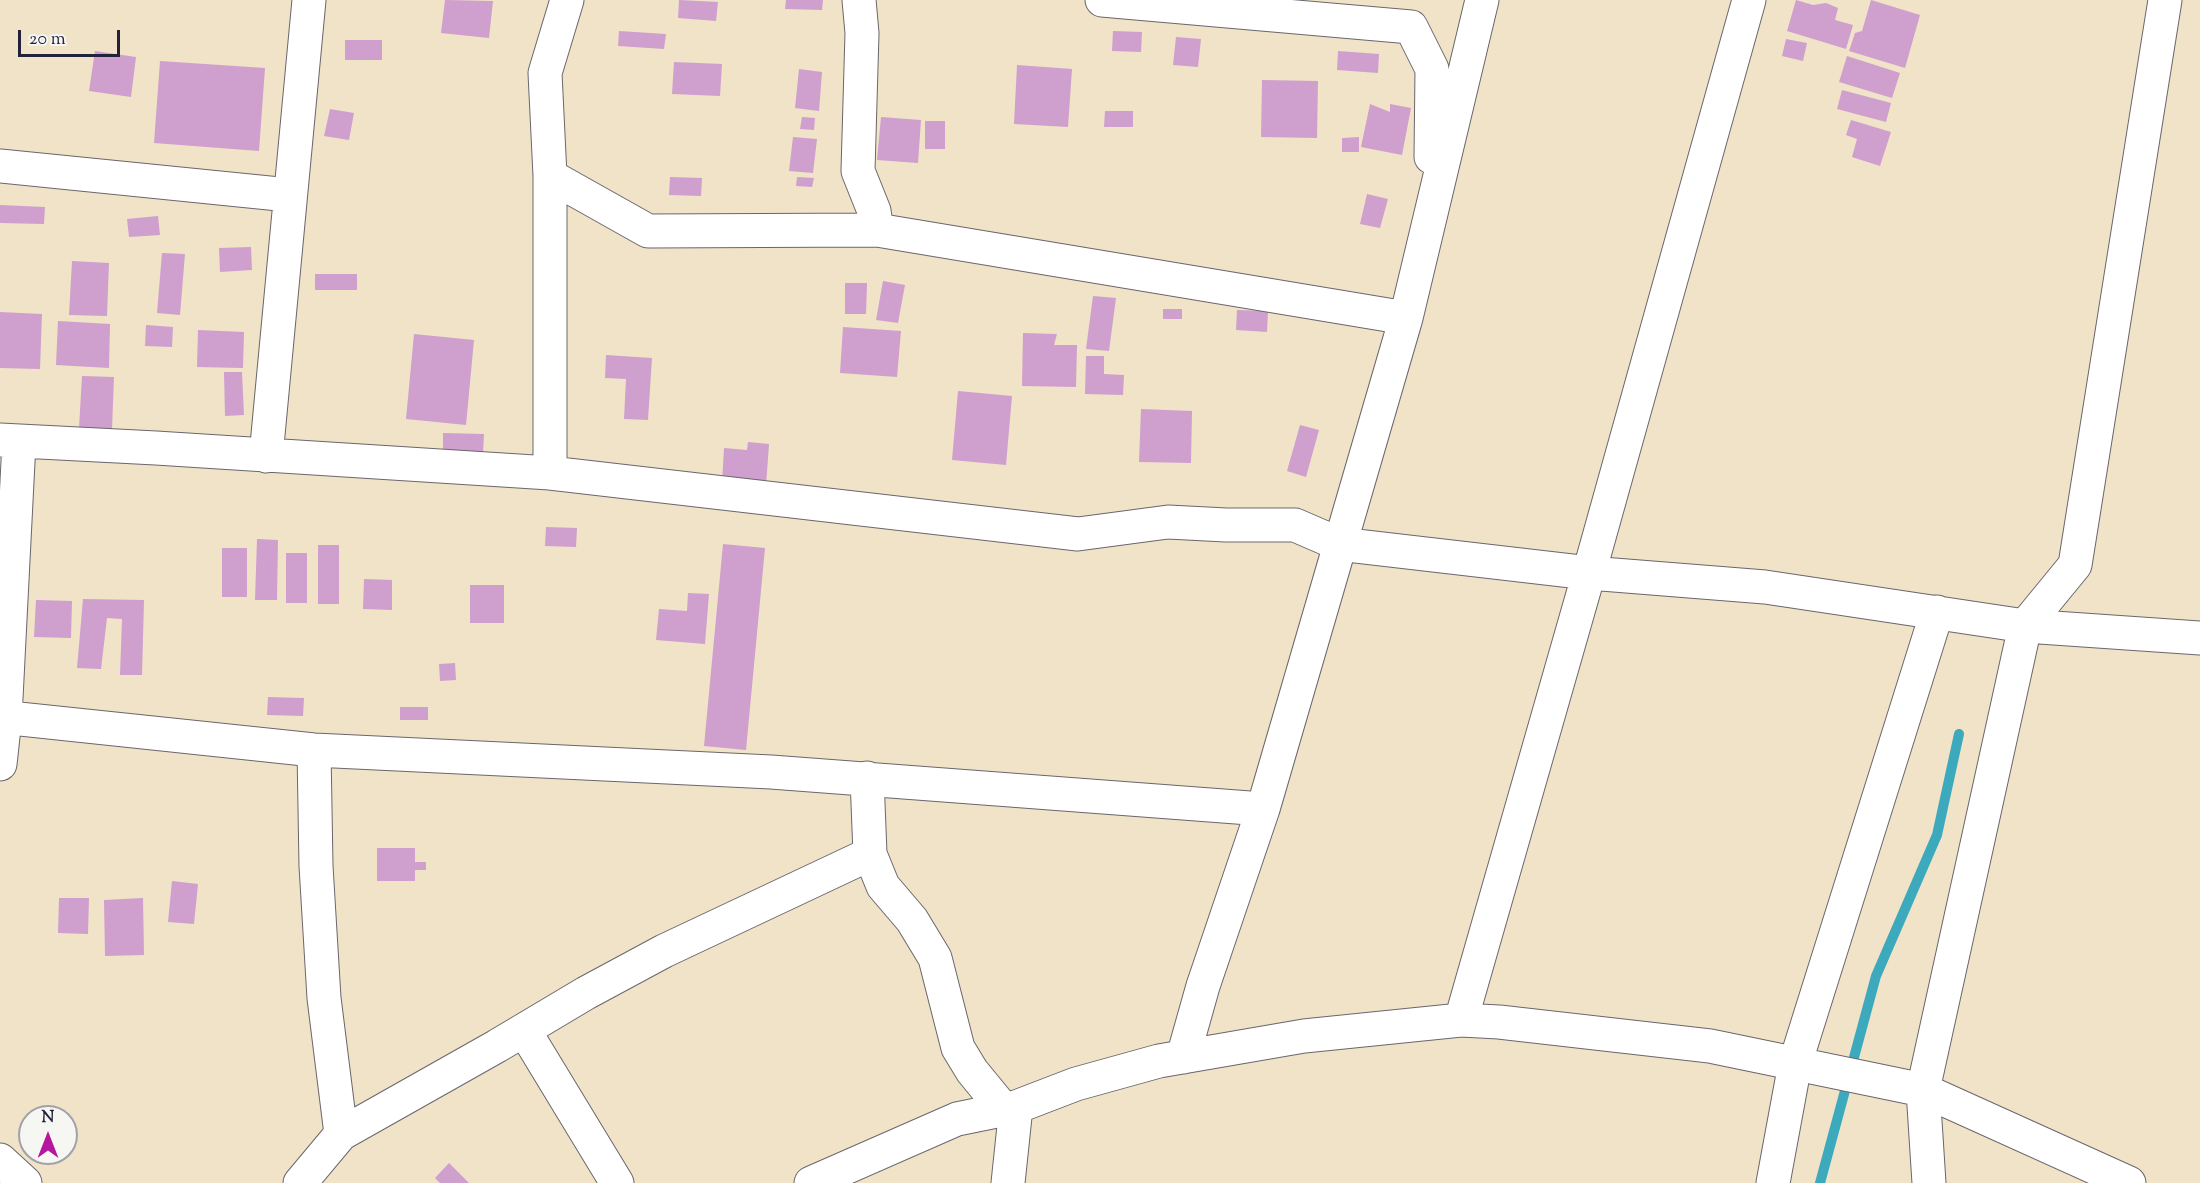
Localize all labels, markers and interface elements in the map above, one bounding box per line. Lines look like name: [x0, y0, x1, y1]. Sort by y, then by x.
scale bar: [21, 18, 123, 56]
text: 20 m: [29, 27, 66, 53]
north arrow: [18, 1105, 78, 1165]
text: N: [42, 1107, 54, 1130]

